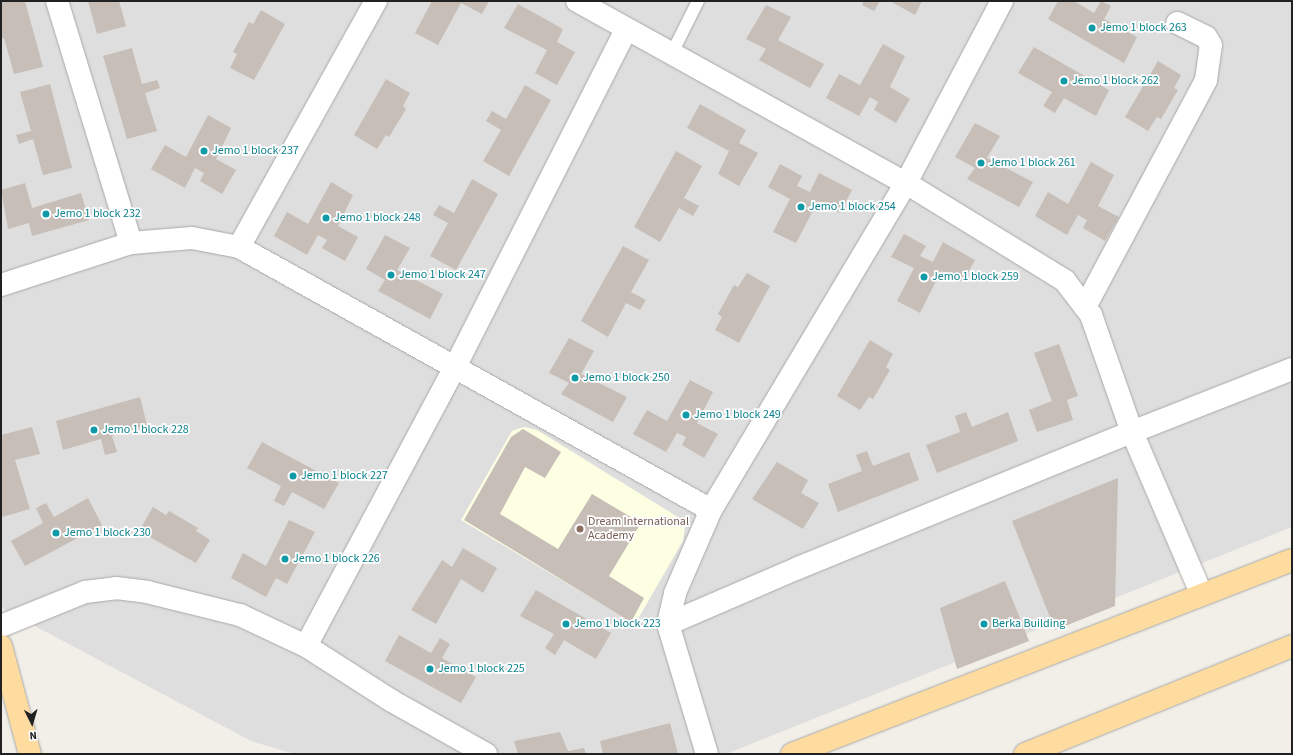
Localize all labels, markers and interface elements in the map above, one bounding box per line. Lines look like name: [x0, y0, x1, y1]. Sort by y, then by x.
place label: Jemo 1 block 263: [1100, 21, 1187, 35]
marker: Jemo 1 block 263: [1087, 23, 1097, 33]
place label: Jemo 1 block 262: [1072, 74, 1159, 88]
marker: Jemo 1 block 262: [1059, 76, 1069, 86]
place label: Jemo 1 block 237: [212, 144, 299, 158]
marker: Jemo 1 block 237: [199, 146, 209, 156]
place label: Jemo 1 block 261: [989, 156, 1076, 170]
marker: Jemo 1 block 261: [976, 158, 986, 168]
place label: Jemo 1 block 254: [809, 200, 896, 214]
marker: Jemo 1 block 254: [796, 202, 806, 212]
place label: Jemo 1 block 232: [54, 207, 141, 221]
marker: Jemo 1 block 232: [41, 209, 51, 219]
place label: Jemo 1 block 248: [334, 211, 421, 225]
marker: Jemo 1 block 248: [321, 213, 331, 223]
place label: Jemo 1 block 247: [399, 268, 486, 282]
marker: Jemo 1 block 247: [386, 270, 396, 280]
place label: Jemo 1 block 259: [932, 270, 1019, 284]
marker: Jemo 1 block 259: [919, 272, 929, 282]
place label: Jemo 1 block 250: [583, 371, 670, 385]
marker: Jemo 1 block 250: [570, 373, 580, 383]
place label: Jemo 1 block 249: [694, 408, 781, 422]
marker: Jemo 1 block 249: [681, 410, 691, 420]
place label: Jemo 1 block 228: [102, 423, 189, 437]
marker: Jemo 1 block 228: [89, 425, 99, 435]
place label: Jemo 1 block 227: [301, 469, 388, 483]
marker: Jemo 1 block 227: [288, 471, 298, 481]
place label: Dream International Academy: [588, 515, 689, 543]
marker: Dream International Academy: [575, 524, 585, 534]
place label: Jemo 1 block 230: [64, 526, 151, 540]
marker: Jemo 1 block 230: [51, 528, 61, 538]
place label: Jemo 1 block 226: [293, 552, 380, 566]
marker: Jemo 1 block 226: [280, 554, 290, 564]
place label: Jemo 1 block 223: [574, 617, 661, 631]
place label: Berka Building: [992, 617, 1065, 631]
marker: Jemo 1 block 223: [561, 619, 571, 629]
marker: Berka Building: [979, 619, 989, 629]
place label: Jemo 1 block 225: [438, 662, 525, 676]
marker: Jemo 1 block 225: [425, 664, 435, 674]
north arrow: [12, 703, 52, 743]
text: N: [29, 728, 37, 743]

